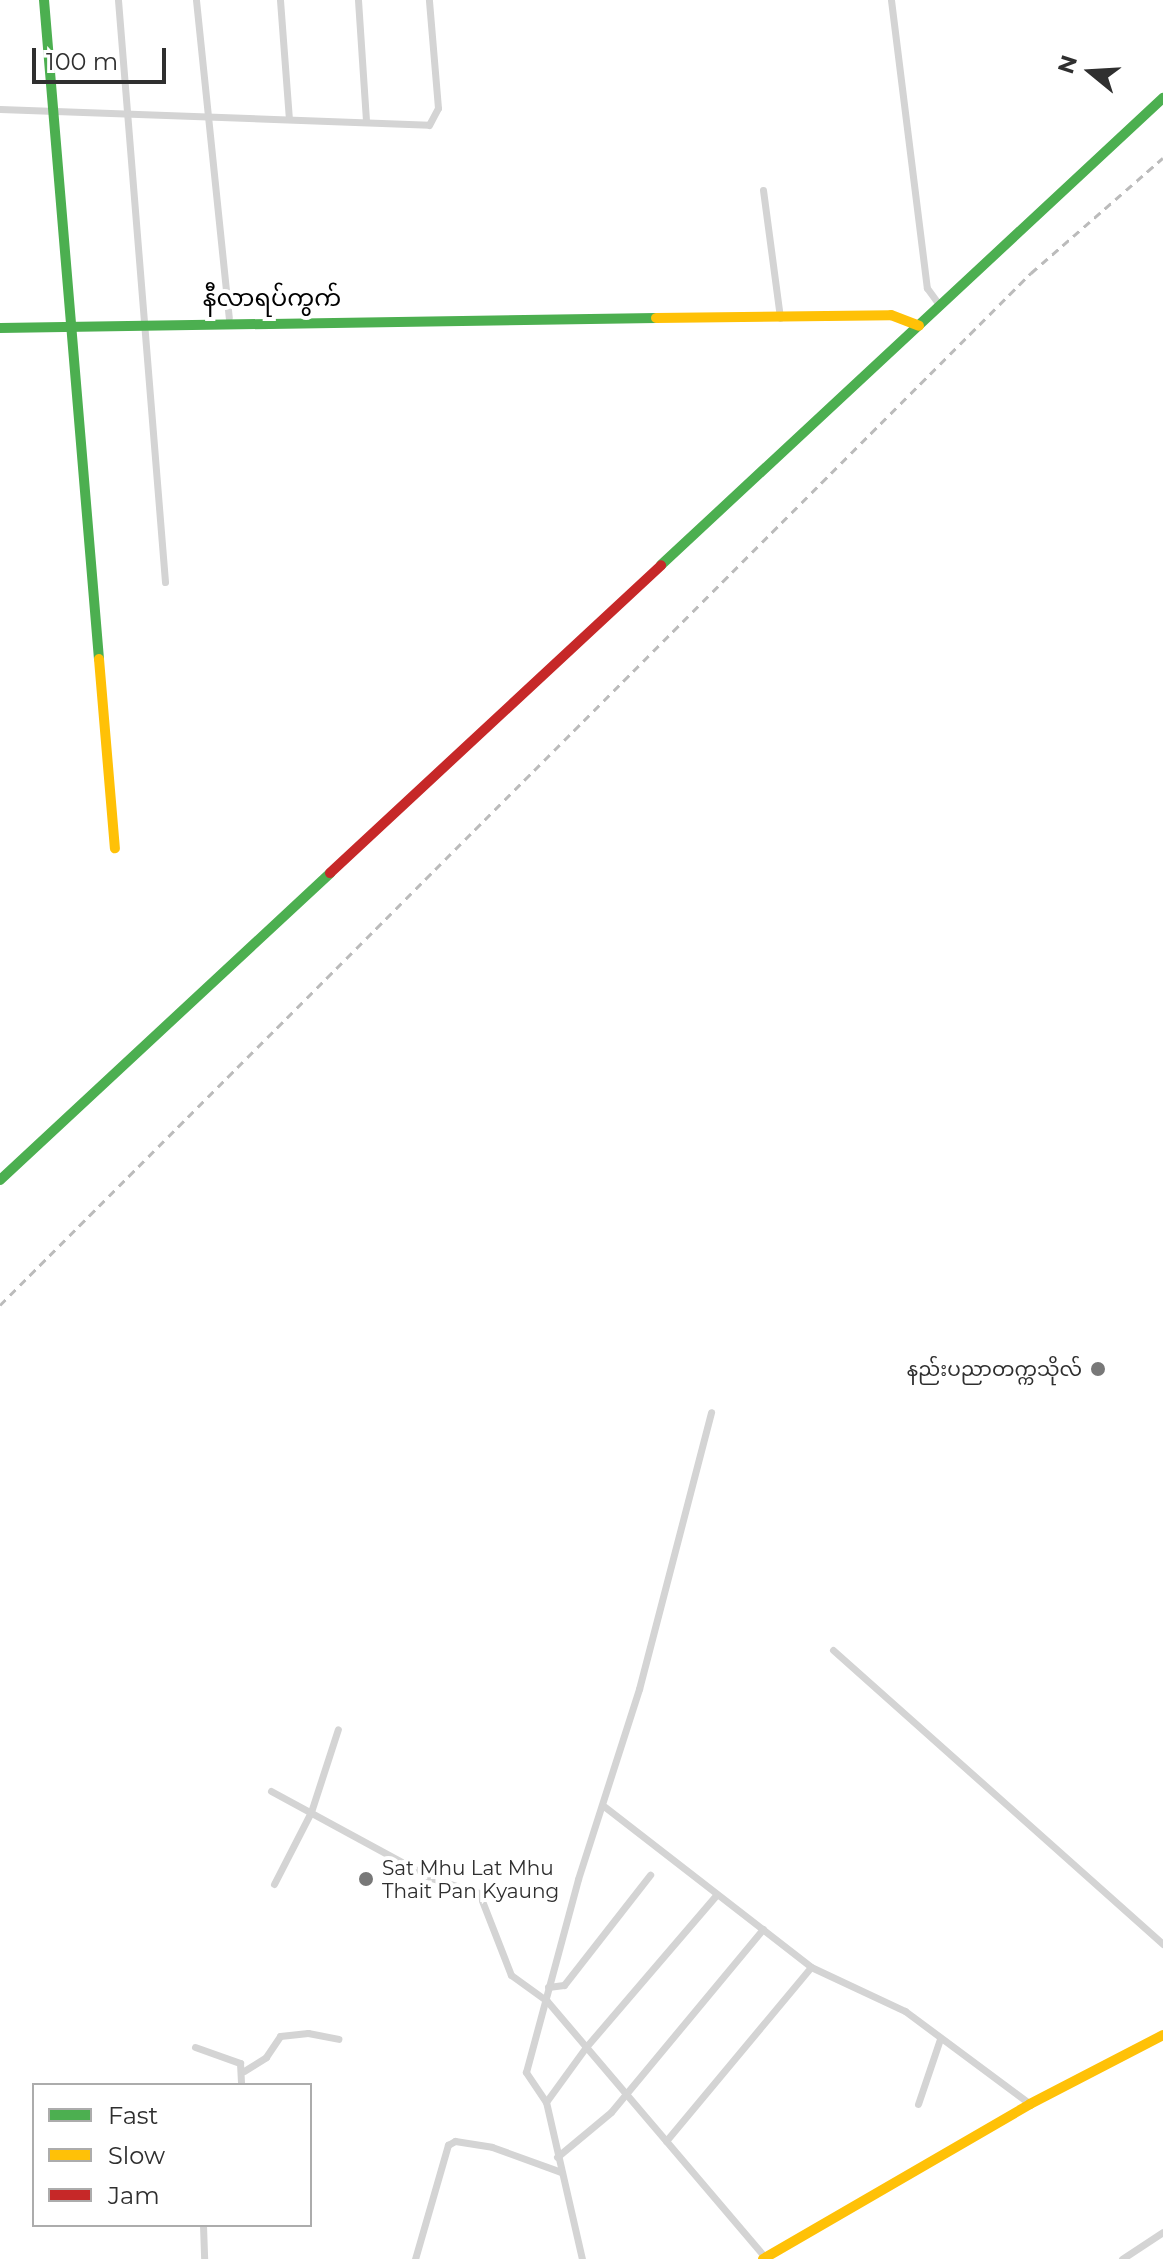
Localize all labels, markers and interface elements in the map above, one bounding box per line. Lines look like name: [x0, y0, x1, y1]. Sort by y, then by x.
scale bar: [36, 32, 170, 82]
north arrow: [1051, 32, 1131, 112]
text: 100 m: [46, 47, 118, 76]
text: N: [1052, 52, 1083, 77]
district label: နီလာရပ်ကွက်: [203, 284, 341, 312]
place label: နည်းပညာတက္ကသိုလ်: [907, 1357, 1082, 1381]
marker: နည်းပညာတက္ကသိုလ်: [1089, 1360, 1107, 1378]
place label: Sat Mhu Lat Mhu Thait Pan Kyaung: [382, 1856, 559, 1903]
marker: Sat Mhu Lat Mhu Thait Pan Kyaung: [357, 1870, 375, 1888]
legend: [32, 2083, 312, 2227]
text: Fast: [108, 2101, 158, 2130]
text: Slow: [108, 2141, 165, 2170]
text: Jam: [108, 2181, 160, 2210]

